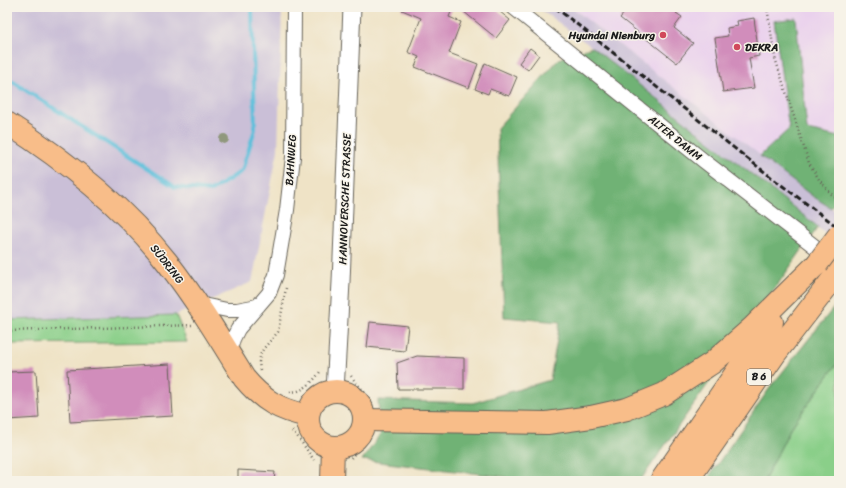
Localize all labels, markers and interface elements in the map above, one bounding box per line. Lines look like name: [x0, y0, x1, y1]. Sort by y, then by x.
place label: Hyundai Nienburg: [567, 26, 655, 45]
marker: Hyundai Nienburg: [658, 30, 668, 40]
place label: DEKRA: [745, 38, 778, 57]
marker: DEKRA: [732, 42, 742, 52]
street label: ALTER DAMM: [643, 110, 706, 166]
street label: HANNOVERSCHE STRASSE: [333, 132, 357, 265]
street label: BAHNWEG: [280, 134, 302, 186]
street label: SÜDRING: [145, 240, 189, 288]
road number: B 6: [747, 369, 771, 385]

